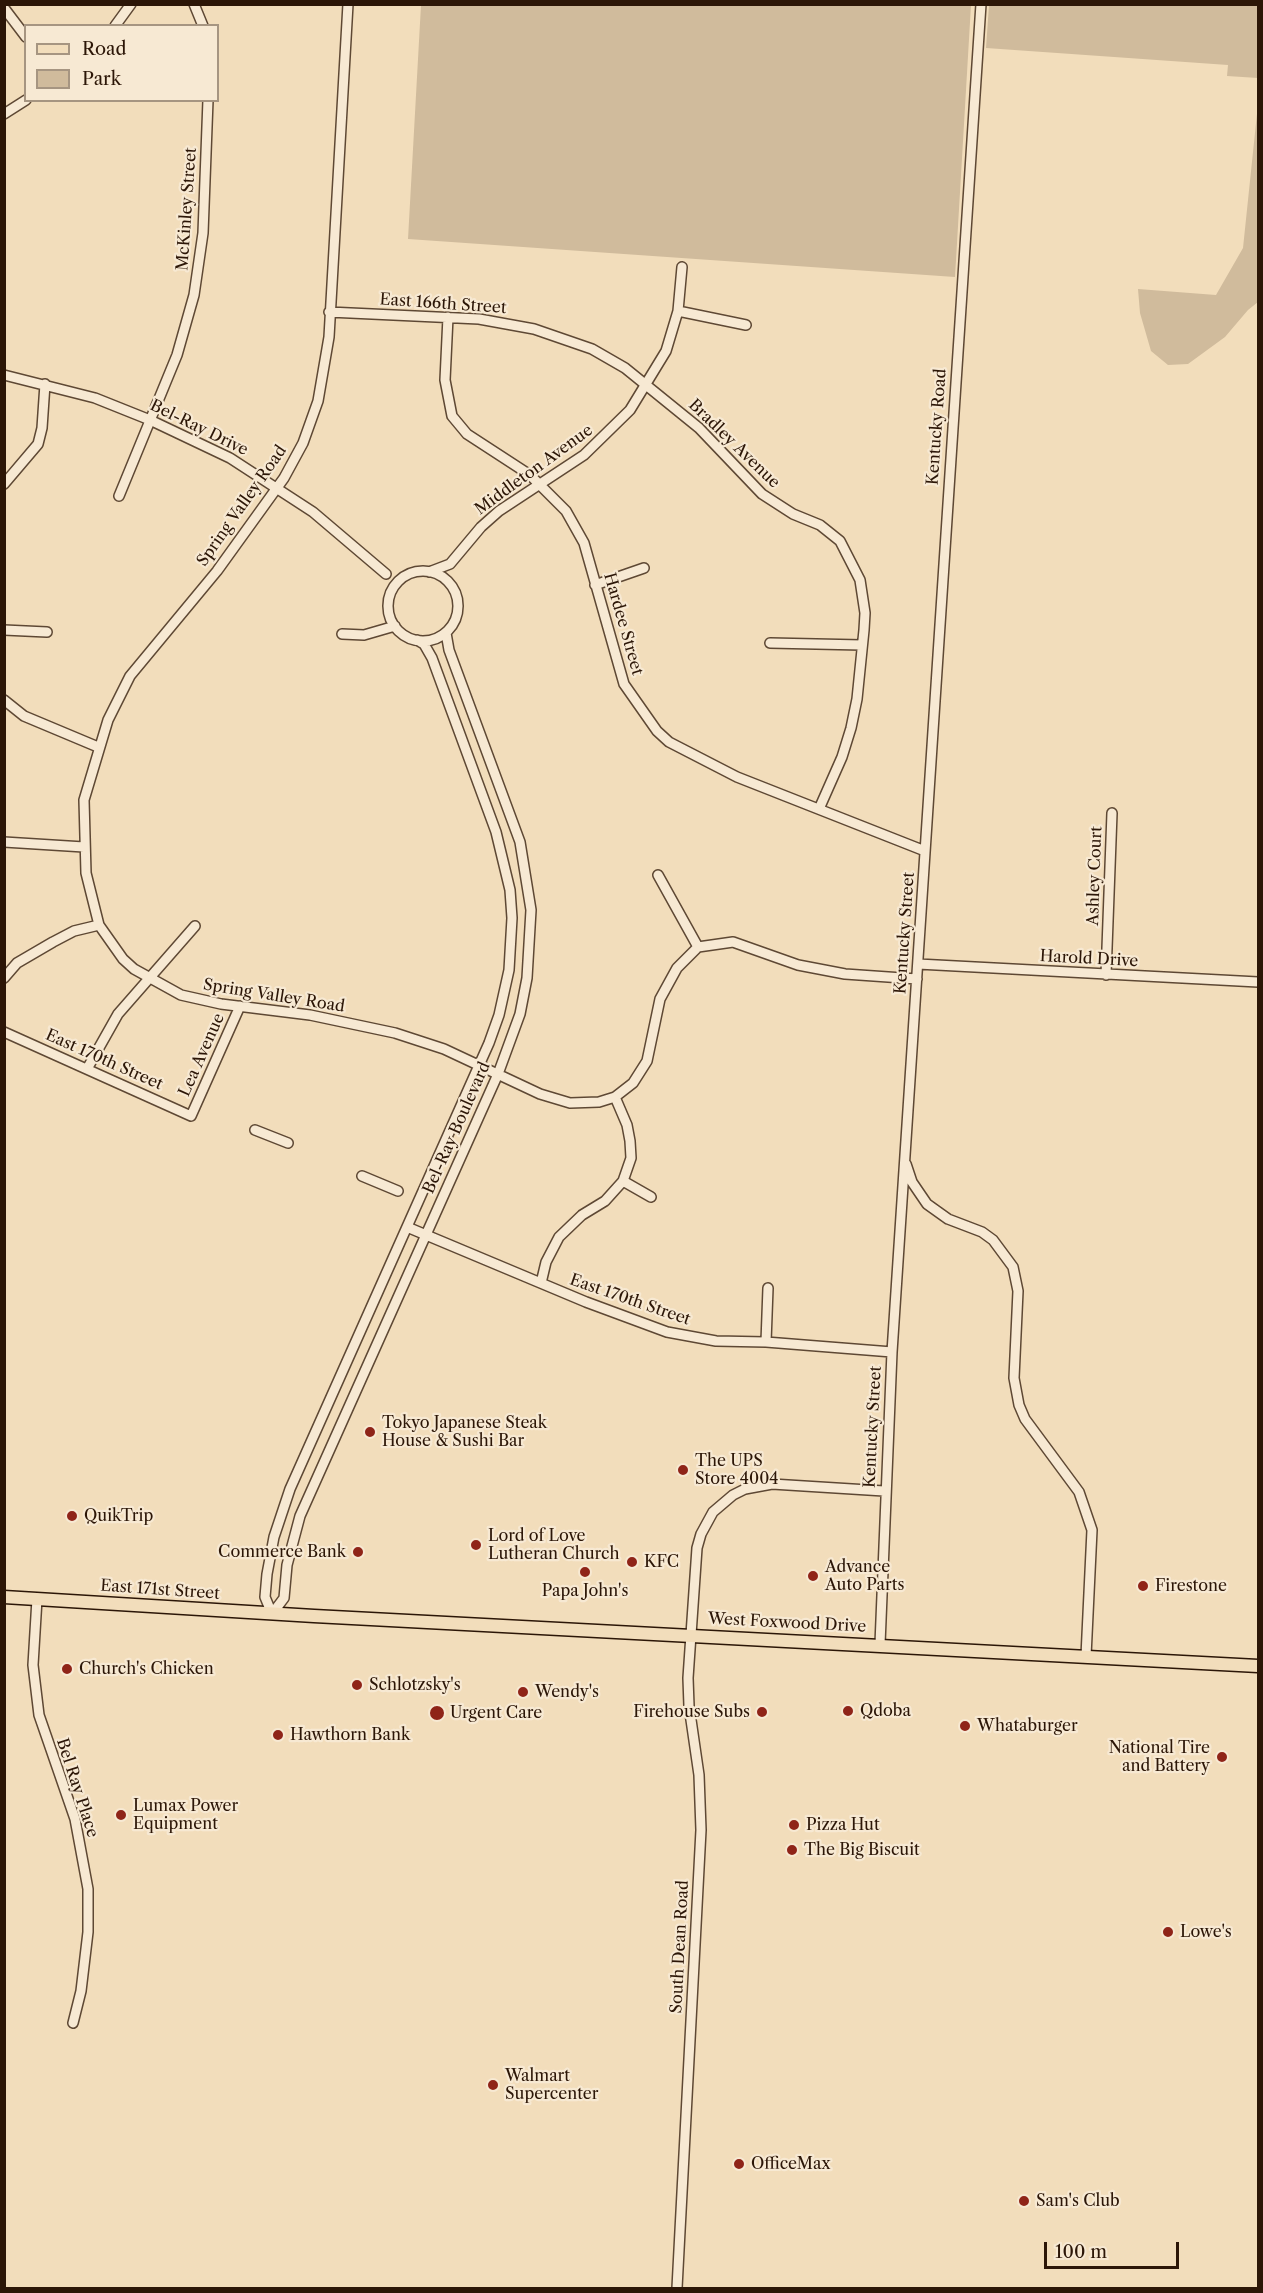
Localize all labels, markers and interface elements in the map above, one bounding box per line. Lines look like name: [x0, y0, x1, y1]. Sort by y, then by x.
legend: [24, 24, 219, 102]
text: Road: [82, 38, 127, 60]
text: Park: [82, 68, 121, 90]
street label: McKinley Street: [173, 147, 201, 271]
street label: East 166th Street: [379, 290, 507, 318]
street label: Kentucky Road: [923, 368, 951, 486]
street label: Bel-Ray Drive: [147, 396, 251, 460]
street label: Bradley Avenue: [684, 396, 784, 492]
street label: Middleton Avenue: [471, 421, 597, 519]
street label: Spring Valley Road: [193, 442, 291, 570]
street label: Hardee Street: [599, 570, 647, 678]
street label: Ashley Court: [1084, 826, 1106, 926]
street label: Kentucky Street: [891, 871, 919, 995]
street label: Harold Drive: [1039, 947, 1139, 971]
street label: Spring Valley Road: [202, 975, 346, 1017]
street label: Lea Avenue: [175, 1010, 229, 1100]
street label: East 170th Street: [42, 1026, 166, 1094]
street label: Bel-Ray Boulevard: [419, 1059, 495, 1197]
street label: East 170th Street: [567, 1270, 693, 1330]
street label: Kentucky Street: [860, 1365, 886, 1489]
place label: Tokyo Japanese Steak House & Sushi Bar: [382, 1413, 547, 1451]
marker: Tokyo Japanese Steak House & Sushi Bar: [363, 1425, 377, 1439]
place label: The UPS Store 4004: [695, 1451, 779, 1489]
marker: The UPS Store 4004: [676, 1463, 690, 1477]
place label: QuikTrip: [84, 1506, 153, 1526]
marker: QuikTrip: [65, 1509, 79, 1523]
place label: Lord of Love Lutheran Church: [488, 1526, 620, 1564]
marker: Lord of Love Lutheran Church: [469, 1538, 483, 1552]
place label: Commerce Bank: [218, 1542, 346, 1562]
marker: Commerce Bank: [351, 1545, 365, 1559]
place label: KFC: [644, 1552, 679, 1572]
marker: KFC: [625, 1555, 639, 1569]
place label: Advance Auto Parts: [825, 1557, 904, 1595]
marker: Papa John's: [578, 1565, 592, 1579]
marker: Advance Auto Parts: [806, 1569, 820, 1583]
street label: East 171st Street: [100, 1576, 220, 1604]
place label: Firestone: [1155, 1576, 1227, 1596]
marker: Firestone: [1136, 1579, 1150, 1593]
place label: Papa John's: [542, 1581, 628, 1601]
street label: West Foxwood Drive: [707, 1609, 867, 1637]
place label: Church's Chicken: [79, 1659, 214, 1679]
marker: Church's Chicken: [60, 1662, 74, 1676]
place label: Schlotzsky's: [369, 1675, 461, 1695]
marker: Schlotzsky's: [350, 1678, 364, 1692]
place label: Wendy's: [535, 1682, 599, 1702]
marker: Wendy's: [516, 1685, 530, 1699]
place label: Qdoba: [860, 1701, 911, 1721]
place label: Firehouse Subs: [633, 1702, 750, 1722]
place label: Urgent Care: [450, 1703, 542, 1723]
marker: Urgent Care: [428, 1704, 446, 1722]
marker: Qdoba: [841, 1704, 855, 1718]
marker: Firehouse Subs: [755, 1705, 769, 1719]
place label: Whataburger: [977, 1716, 1078, 1736]
marker: Whataburger: [958, 1719, 972, 1733]
place label: Hawthorn Bank: [290, 1725, 410, 1745]
marker: Hawthorn Bank: [271, 1728, 285, 1742]
street label: Bel Ray Place: [52, 1736, 102, 1840]
place label: National Tire and Battery: [1109, 1738, 1210, 1776]
marker: National Tire and Battery: [1215, 1750, 1229, 1764]
place label: Lumax Power Equipment: [133, 1796, 238, 1834]
marker: Lumax Power Equipment: [114, 1808, 128, 1822]
place label: Pizza Hut: [806, 1815, 880, 1835]
marker: Pizza Hut: [787, 1818, 801, 1832]
place label: The Big Biscuit: [804, 1840, 920, 1860]
marker: The Big Biscuit: [785, 1843, 799, 1857]
street label: South Dean Road: [667, 1880, 693, 2014]
place label: Lowe's: [1180, 1922, 1232, 1942]
marker: Lowe's: [1161, 1925, 1175, 1939]
place label: Walmart Supercenter: [505, 2066, 599, 2104]
marker: Walmart Supercenter: [486, 2078, 500, 2092]
place label: OfficeMax: [751, 2154, 831, 2174]
marker: OfficeMax: [732, 2157, 746, 2171]
place label: Sam's Club: [1036, 2191, 1120, 2211]
marker: Sam's Club: [1017, 2194, 1031, 2208]
scale bar: [1047, 2230, 1182, 2268]
text: 100 m: [1055, 2241, 1107, 2263]

